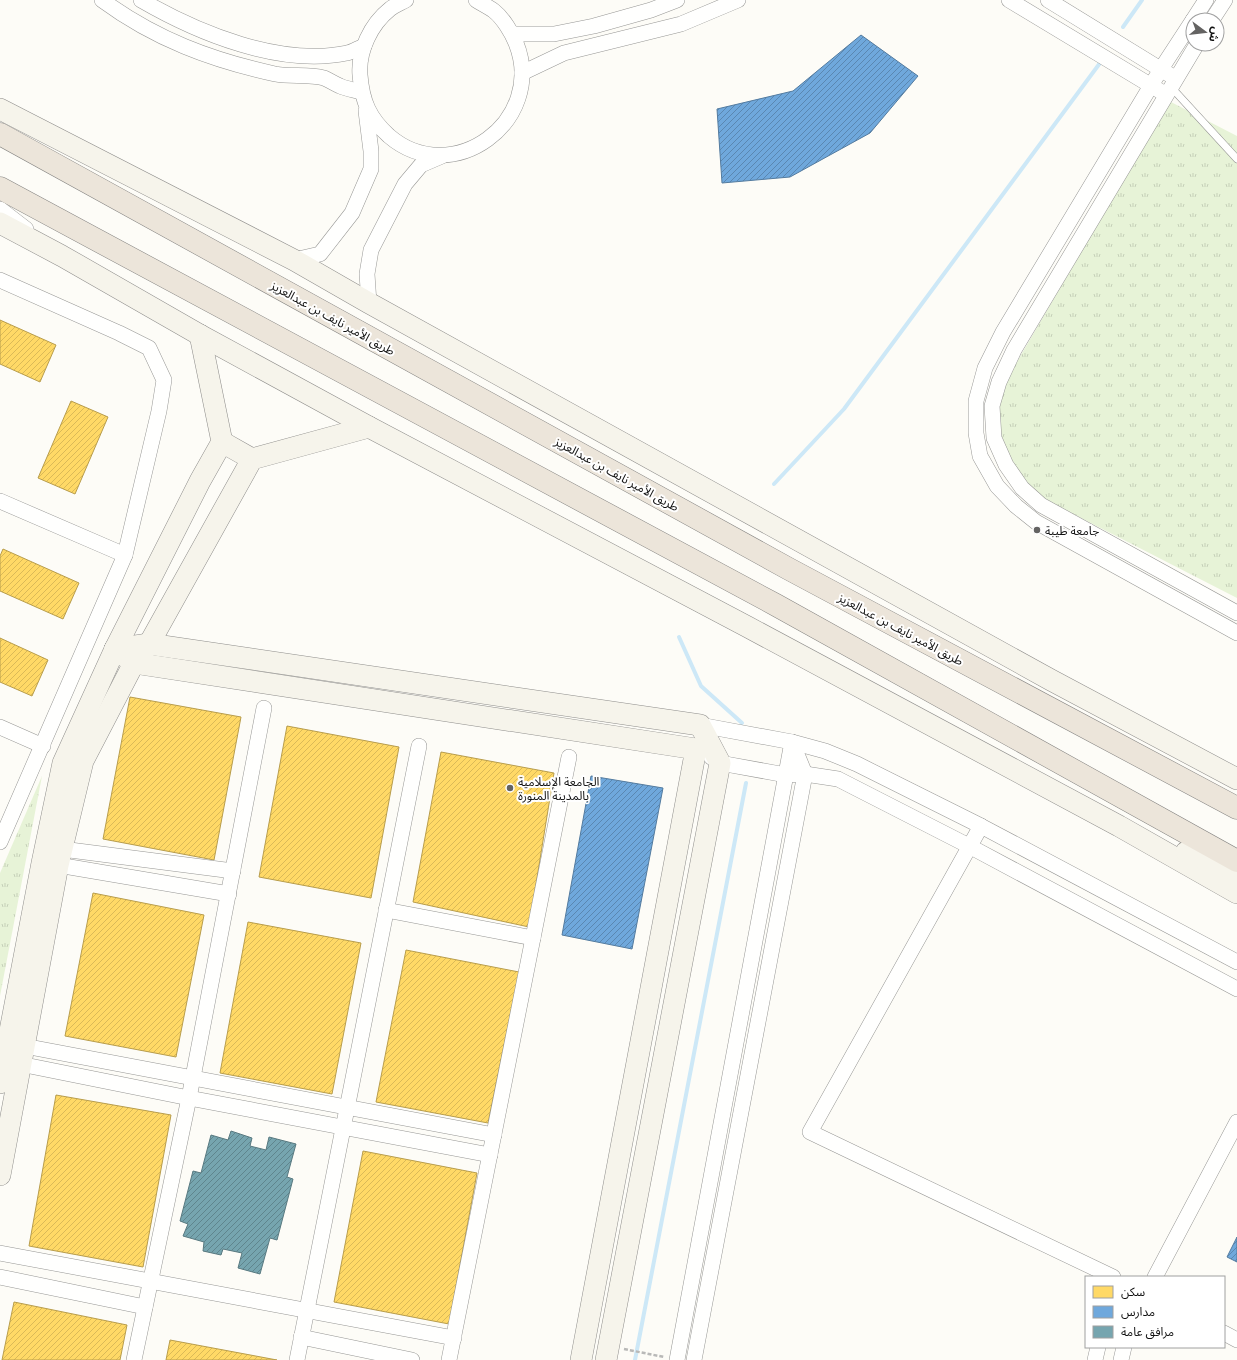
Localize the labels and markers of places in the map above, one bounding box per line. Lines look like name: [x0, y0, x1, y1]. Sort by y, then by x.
place label: جامعة طيبة: [1045, 523, 1099, 538]
marker: جامعة طيبة: [1032, 525, 1042, 535]
place label: الجامعة الإسلامية بالمدينة المنورة: [518, 774, 600, 803]
marker: الجامعة الإسلامية بالمدينة المنورة: [505, 783, 515, 793]

